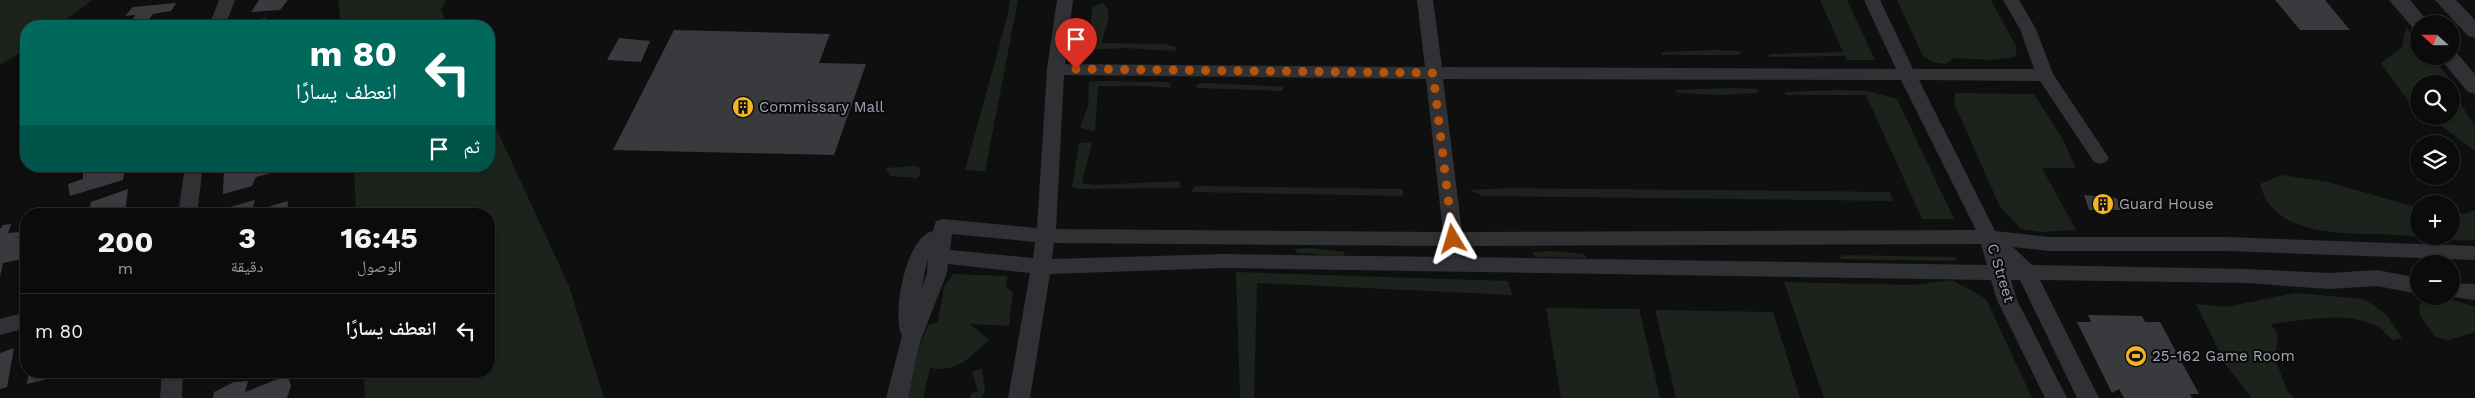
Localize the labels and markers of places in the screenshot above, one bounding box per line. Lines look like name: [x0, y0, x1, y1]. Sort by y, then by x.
pin: [1055, 18, 1097, 69]
building icon: Commissary Mall: [731, 95, 755, 119]
place label: Commissary Mall: [759, 98, 885, 116]
building icon: Guard House: [2091, 192, 2115, 216]
place label: Guard House: [2119, 195, 2214, 213]
sports icon: 25-162 Game Room: [2124, 344, 2148, 368]
place label: 25-162 Game Room: [2152, 347, 2295, 365]

